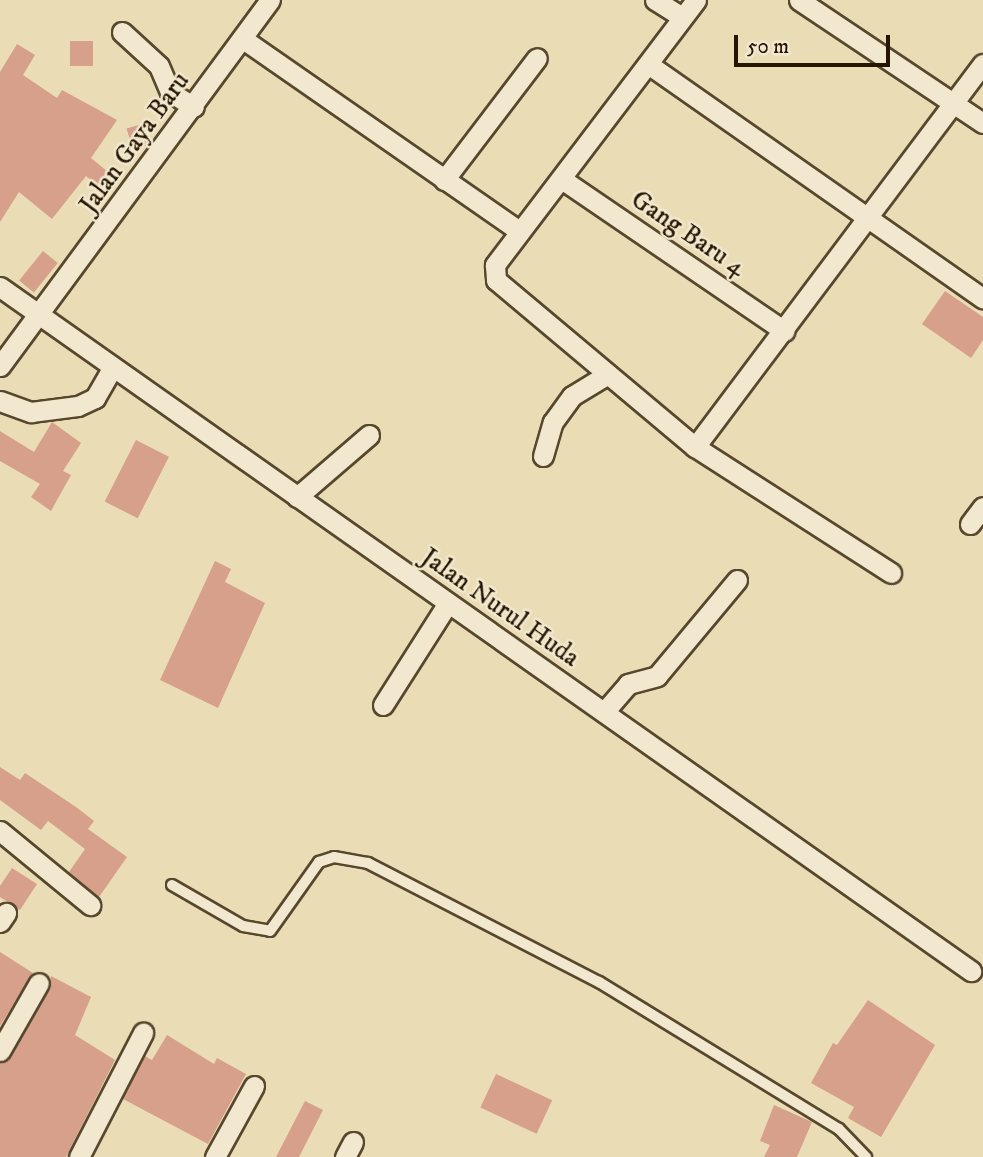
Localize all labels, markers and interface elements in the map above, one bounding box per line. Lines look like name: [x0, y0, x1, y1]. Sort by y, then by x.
scale bar: [738, 21, 894, 65]
text: 50 m: [747, 34, 789, 60]
street label: Jalan Gaya Baru: [73, 66, 197, 220]
street label: Gang Baru 4: [625, 184, 751, 284]
street label: Jalan Nurul Huda: [415, 542, 585, 674]

